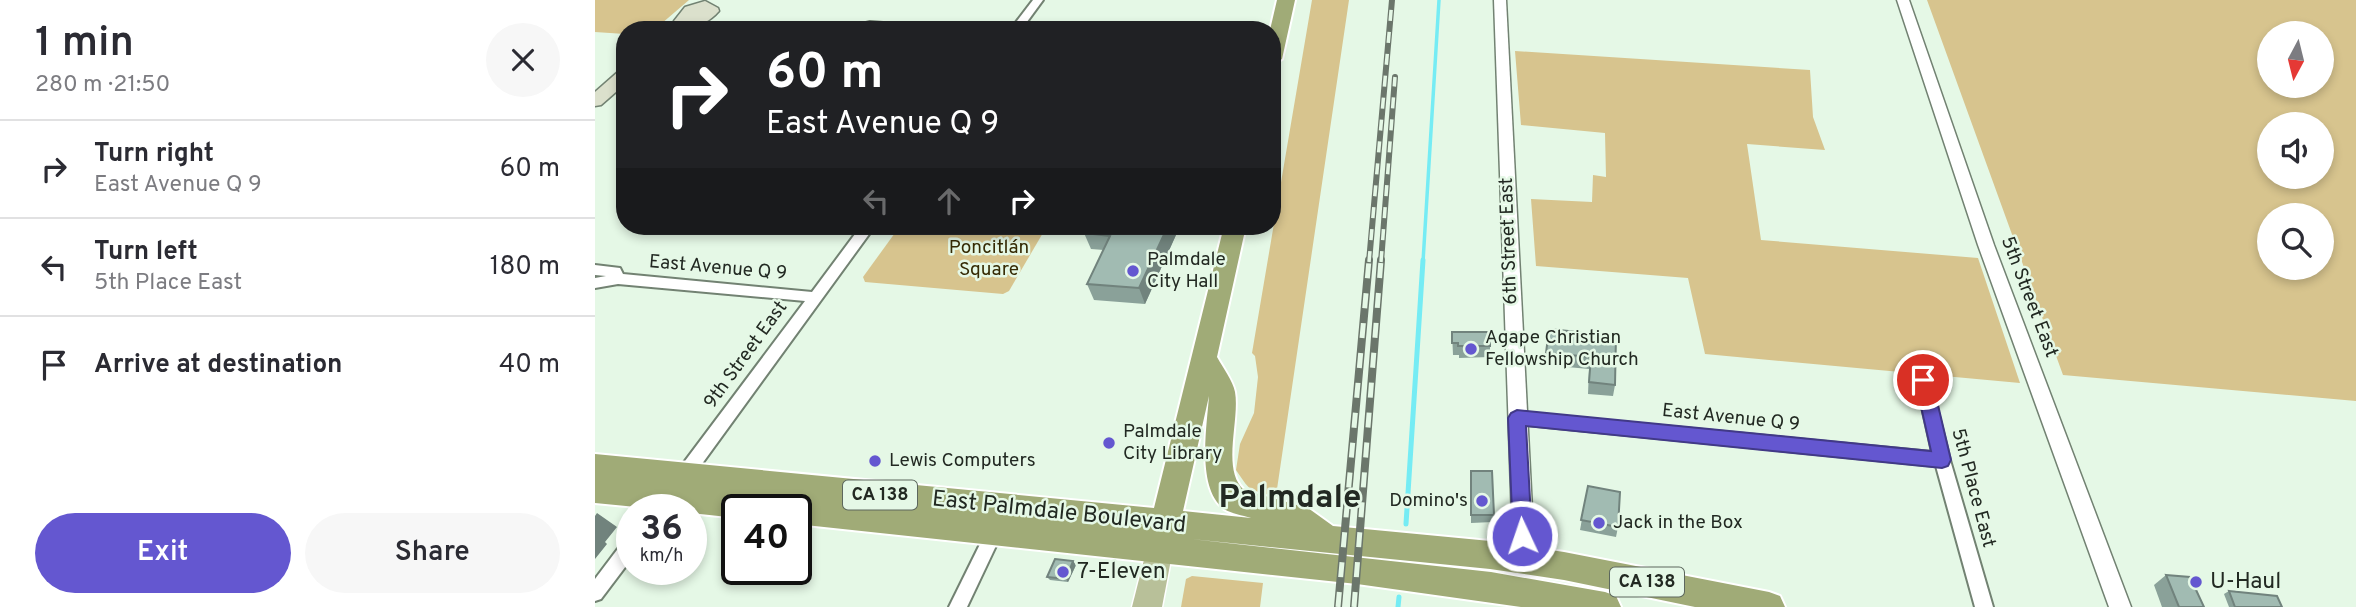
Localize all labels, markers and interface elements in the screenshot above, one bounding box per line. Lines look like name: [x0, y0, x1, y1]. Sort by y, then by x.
text: 1 min: [35, 18, 134, 71]
north arrow: [2257, 21, 2335, 98]
map controls: [2257, 21, 2334, 280]
button: close: [486, 23, 560, 97]
text: 60 m: [766, 44, 884, 106]
icon: right: [651, 49, 742, 140]
text: 280 m · 21:50: [35, 71, 170, 100]
text: East Avenue Q 9: [766, 105, 999, 145]
button: sound: [2257, 112, 2334, 189]
text: Turn right: [94, 138, 214, 171]
icon: right: [35, 150, 73, 188]
text: 60 m: [500, 153, 560, 186]
text: East Avenue Q 9: [94, 171, 262, 200]
street label: 6th Street East: [1495, 177, 1523, 305]
icon: left: [857, 182, 895, 220]
icon: ahead: [930, 182, 968, 220]
icon: right: [1003, 182, 1041, 220]
button: search: [2257, 203, 2334, 280]
street label: 5th Street East: [1995, 233, 2063, 361]
text: Turn left: [94, 236, 198, 269]
park label: Poncitlán Square: [949, 236, 1029, 282]
icon: left: [35, 248, 73, 286]
place label: Palmdale City Hall: [1147, 248, 1226, 294]
street label: East Avenue Q 9: [648, 250, 788, 286]
text: 180 m: [490, 251, 560, 284]
marker: Palmdale City Hall: [1125, 263, 1141, 279]
text: 5th Place East: [94, 269, 242, 298]
street label: 9th Street East: [699, 296, 793, 414]
place label: Agape Christian Fellowship Church: [1485, 326, 1639, 372]
marker: Agape Christian Fellowship Church: [1463, 341, 1479, 357]
icon: arrive: [35, 346, 73, 384]
text: Arrive at destination: [94, 349, 342, 382]
text: 40 m: [499, 349, 560, 382]
pin: [1893, 350, 1953, 410]
icon: arrive: [1904, 361, 1942, 399]
street label: East Avenue Q 9: [1661, 399, 1801, 437]
place label: Palmdale City Library: [1123, 420, 1222, 466]
street label: 5th Place East: [1946, 426, 2000, 550]
marker: Palmdale City Library: [1101, 435, 1117, 451]
place label: Lewis Computers: [889, 449, 1036, 473]
marker: Lewis Computers: [867, 453, 883, 469]
district label: Palmdale: [1219, 478, 1361, 520]
road number: CA 138: [843, 480, 917, 509]
street label: East Palmdale Boulevard: [931, 485, 1187, 541]
place label: Domino's: [1389, 489, 1468, 513]
marker: Domino's: [1474, 493, 1490, 509]
speed limit sign: 40: [721, 494, 812, 585]
position arrow: [1485, 499, 1559, 573]
text: 36: [640, 508, 683, 552]
place label: Jack in the Box: [1613, 511, 1743, 535]
button: Exit: [35, 513, 291, 593]
button: Share: [305, 513, 560, 593]
marker: Jack in the Box: [1591, 515, 1607, 531]
text: km/h: [640, 545, 683, 568]
place label: 7-Eleven: [1077, 558, 1166, 587]
marker: 7-Eleven: [1055, 564, 1071, 580]
road number: CA 138: [1610, 568, 1684, 596]
place label: U-Haul: [2210, 568, 2281, 597]
marker: U-Haul: [2188, 574, 2204, 590]

